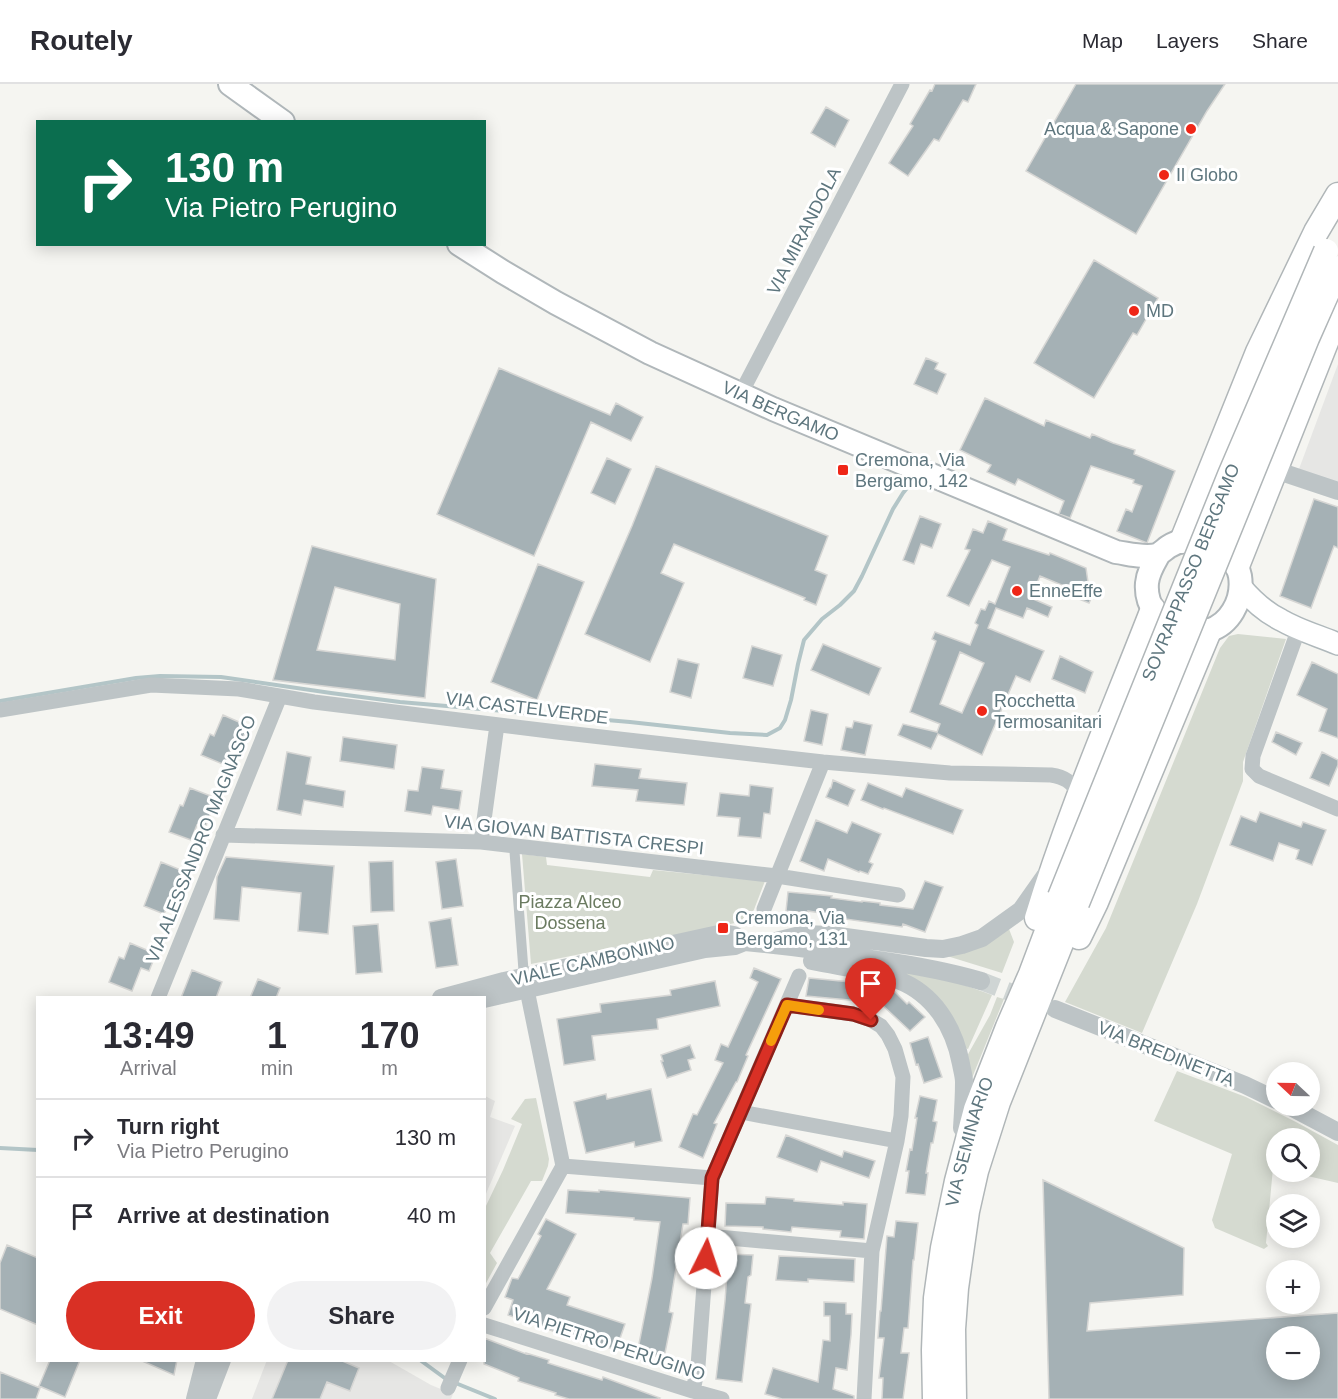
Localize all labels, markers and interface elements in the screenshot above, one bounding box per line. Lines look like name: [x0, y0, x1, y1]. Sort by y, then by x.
text: Routely: [30, 25, 133, 56]
text: Map: [1082, 29, 1123, 52]
text: Layers: [1156, 29, 1219, 52]
text: Share: [1252, 29, 1308, 52]
place label: Acqua & Sapone: [1044, 119, 1179, 139]
marker: Acqua & Sapone: [1184, 122, 1198, 136]
icon: right: [66, 144, 144, 222]
text: 130 m: [165, 144, 284, 191]
street label: VIA MIRANDOLA: [763, 164, 845, 298]
place label: Il Globo: [1176, 165, 1238, 185]
marker: Il Globo: [1157, 168, 1171, 182]
text: Via Pietro Perugino: [165, 193, 397, 223]
place label: MD: [1146, 301, 1174, 321]
marker: MD: [1127, 304, 1141, 318]
street label: VIA BERGAMO: [719, 377, 842, 445]
place label: Cremona, Via Bergamo, 142: [855, 450, 968, 491]
street label: SOVRAPPASSO BERGAMO: [1138, 460, 1244, 684]
marker: Cremona, Via Bergamo, 142: [836, 463, 850, 477]
place label: EnneEffe: [1029, 581, 1103, 601]
marker: EnneEffe: [1010, 584, 1024, 598]
street label: VIA CASTELVERDE: [445, 688, 609, 728]
place label: Rocchetta Termosanitari: [994, 691, 1102, 732]
marker: Rocchetta Termosanitari: [975, 704, 989, 718]
street label: VIA ALESSANDRO MAGNASCO: [142, 712, 260, 966]
street label: VIA GIOVAN BATTISTA CRESPI: [443, 811, 705, 859]
park label: Piazza Alceo Dossena: [518, 892, 622, 933]
place label: Cremona, Via Bergamo, 131: [735, 908, 848, 949]
marker: Cremona, Via Bergamo, 131: [716, 921, 730, 935]
street label: VIALE CAMBONINO: [509, 932, 677, 990]
pin: [845, 958, 896, 1020]
icon: arrive: [854, 967, 887, 1000]
text: 13:49: [102, 1015, 194, 1056]
text: 1: [267, 1015, 287, 1056]
text: 170: [359, 1015, 420, 1056]
street label: VIA BREDINETTA: [1095, 1017, 1237, 1091]
text: Arrival: [120, 1057, 177, 1079]
text: min: [261, 1057, 293, 1079]
text: m: [381, 1057, 398, 1079]
north arrow: [1266, 1062, 1320, 1116]
map controls: [1266, 1062, 1320, 1380]
street label: VIA SEMINARIO: [942, 1074, 998, 1209]
text: Turn right: [117, 1114, 219, 1139]
icon: right: [66, 1122, 99, 1155]
text: 130 m: [395, 1125, 456, 1150]
button: search: [1266, 1128, 1320, 1182]
text: Via Pietro Perugino: [117, 1140, 289, 1162]
button: layers: [1266, 1194, 1320, 1248]
icon: arrive: [66, 1200, 99, 1233]
text: Arrive at destination: [117, 1203, 330, 1228]
text: 40 m: [407, 1203, 456, 1228]
position arrow: [674, 1226, 738, 1290]
button: +: [1266, 1260, 1320, 1314]
button: Exit: [66, 1281, 255, 1350]
button: Share: [267, 1281, 456, 1350]
street label: VIA PIETRO PERUGINO: [510, 1303, 708, 1385]
button: −: [1266, 1326, 1320, 1380]

